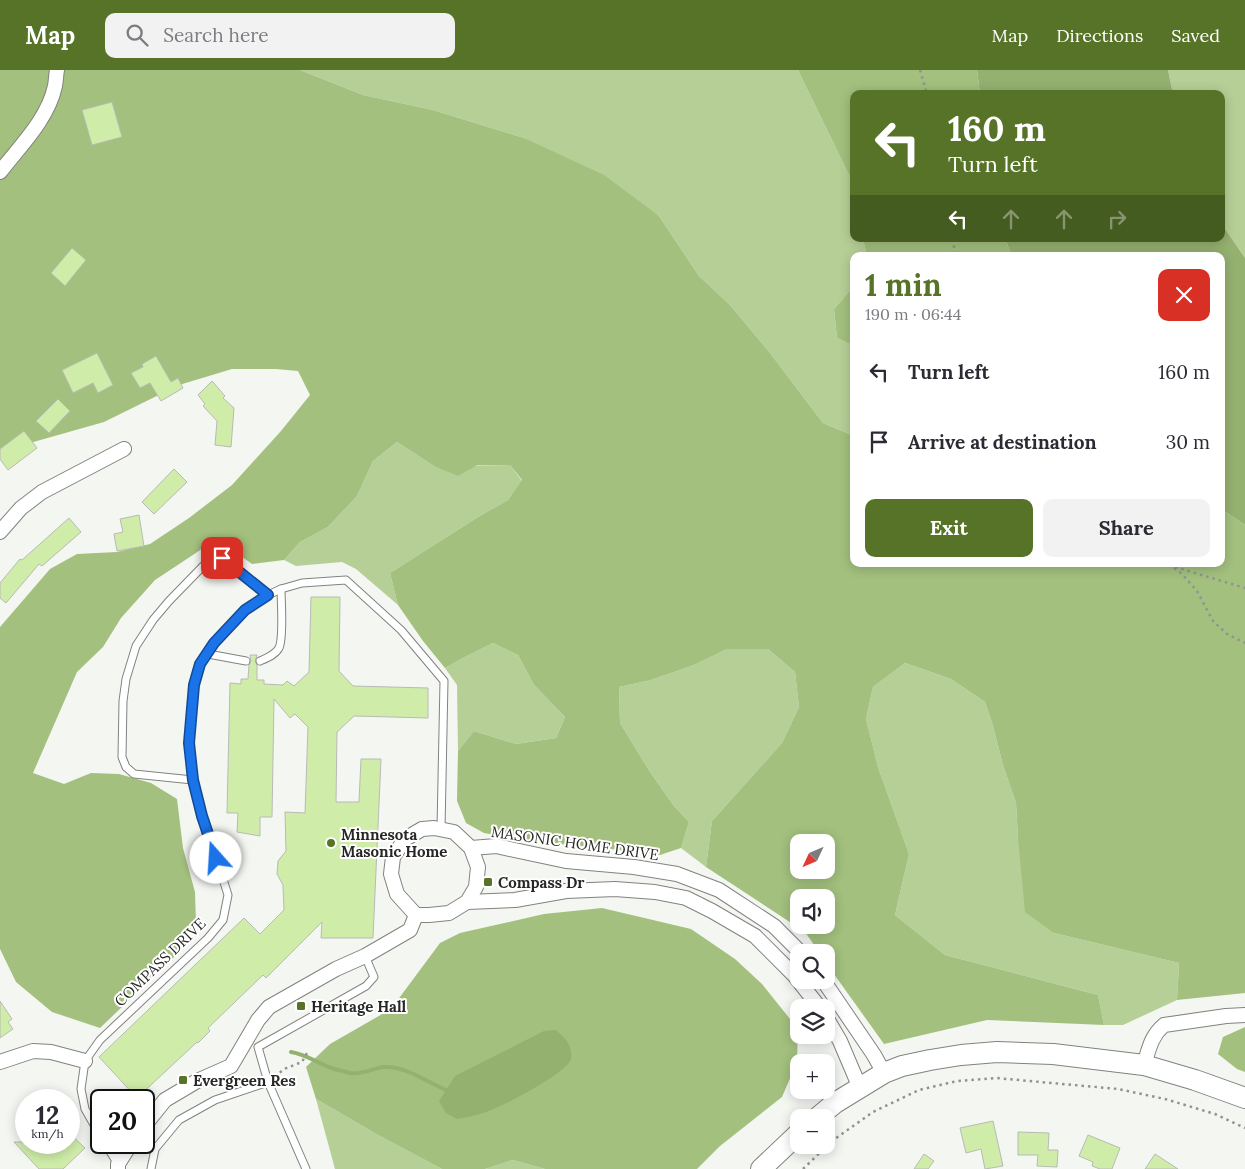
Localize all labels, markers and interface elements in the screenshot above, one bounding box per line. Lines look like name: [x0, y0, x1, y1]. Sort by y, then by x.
search box: [105, 13, 455, 58]
text: Map: [25, 20, 75, 51]
icon: search: [123, 21, 151, 49]
text: Search here: [163, 23, 269, 47]
text: Map: [992, 24, 1028, 47]
text: Directions: [1056, 24, 1143, 47]
text: Saved: [1171, 24, 1220, 47]
text: 160 m: [948, 106, 1046, 151]
icon: left: [865, 110, 930, 175]
text: Turn left: [948, 150, 1038, 178]
icon: left: [944, 205, 972, 233]
icon: ahead: [997, 205, 1025, 233]
icon: ahead: [1050, 205, 1078, 233]
icon: right: [1103, 205, 1131, 233]
text: 1 min: [865, 266, 942, 304]
button: close: [1158, 269, 1210, 321]
text: 190 m · 06:44: [865, 304, 961, 324]
icon: left: [865, 358, 893, 386]
text: Turn left: [908, 360, 989, 384]
text: 160 m: [1158, 360, 1210, 384]
icon: arrive: [865, 428, 893, 456]
text: Arrive at destination: [908, 430, 1097, 454]
text: 30 m: [1166, 430, 1210, 454]
button: Exit: [865, 499, 1033, 557]
button: Share: [1043, 499, 1210, 557]
pin: [201, 537, 243, 579]
icon: arrive: [208, 544, 236, 572]
street label: MASONIC HOME DRIVE: [490, 822, 660, 864]
place label: Minnesota Masonic Home: [341, 825, 447, 861]
position arrow: [189, 831, 241, 883]
north arrow: [790, 834, 835, 879]
map controls: [790, 834, 835, 1154]
marker: Minnesota Masonic Home: [325, 837, 337, 849]
place label: Compass Dr: [498, 873, 585, 892]
marker: Compass Dr: [482, 876, 494, 888]
button: sound: [790, 889, 835, 934]
street label: COMPASS DRIVE: [110, 914, 210, 1010]
button: search: [790, 944, 835, 989]
place label: Heritage Hall: [311, 997, 407, 1016]
button: layers: [790, 999, 835, 1044]
marker: Heritage Hall: [295, 1000, 307, 1012]
button: +: [790, 1054, 835, 1099]
place label: Evergreen Res: [193, 1071, 296, 1090]
marker: Evergreen Res: [177, 1074, 189, 1086]
speed limit sign: 20: [90, 1089, 155, 1154]
text: 12: [36, 1099, 59, 1131]
button: −: [790, 1109, 835, 1154]
text: km/h: [31, 1126, 64, 1141]

